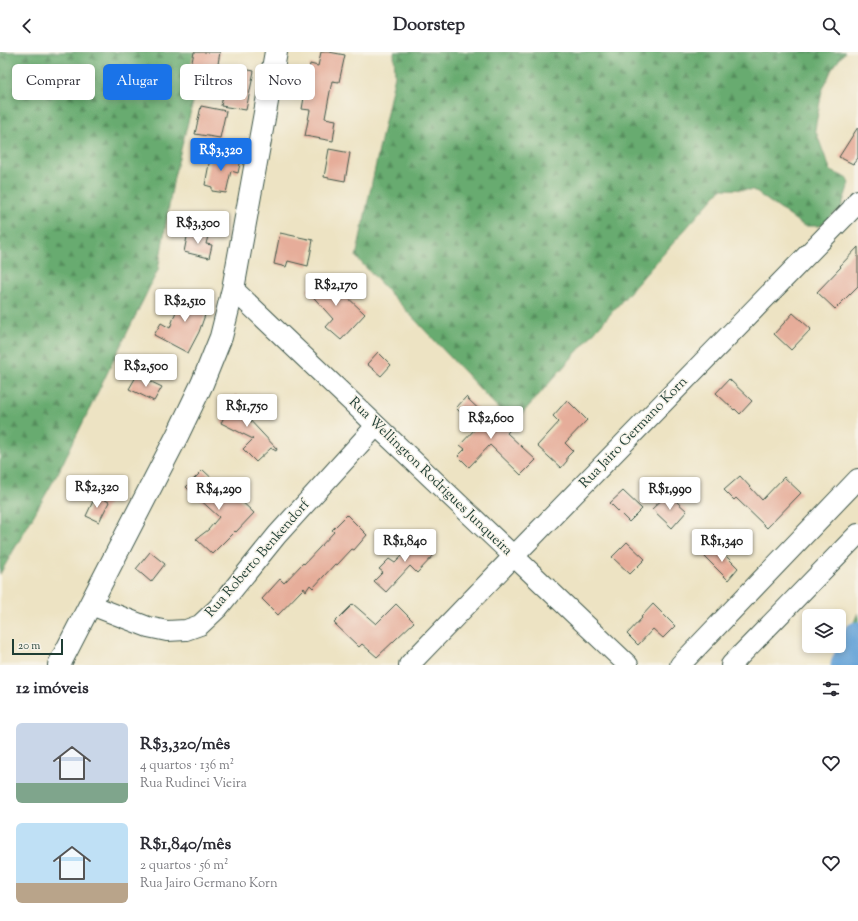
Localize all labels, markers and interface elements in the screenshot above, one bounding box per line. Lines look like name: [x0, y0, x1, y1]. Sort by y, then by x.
text: Doorstep: [393, 13, 465, 39]
icon: back: [16, 15, 38, 37]
icon: search: [820, 15, 842, 37]
chip: Comprar: [12, 64, 95, 100]
chip: Alugar: [103, 64, 172, 100]
chip: Filtros: [180, 64, 247, 100]
chip: Novo: [255, 64, 315, 100]
pin: R$3,320: [184, 138, 258, 172]
text: R$3,320: [200, 142, 242, 160]
pin: R$3,300: [161, 211, 235, 245]
text: R$3,300: [176, 215, 220, 233]
pin: R$2,170: [299, 273, 373, 307]
text: R$2,170: [314, 277, 358, 295]
pin: R$2,510: [148, 289, 222, 323]
text: R$2,510: [164, 293, 206, 311]
pin: R$2,500: [109, 354, 183, 388]
text: R$2,500: [124, 358, 168, 376]
street label: Rua Jairo Germano Korn: [575, 373, 693, 493]
street label: Rua Wellington Rodrigues Junqueira: [344, 393, 517, 561]
pin: R$1,750: [210, 394, 284, 428]
text: R$1,750: [226, 398, 268, 416]
pin: R$2,600: [454, 406, 528, 440]
text: R$2,600: [468, 410, 514, 428]
pin: R$2,320: [60, 475, 134, 509]
pin: R$4,290: [182, 477, 256, 511]
pin: R$1,990: [633, 477, 707, 511]
text: R$2,320: [75, 479, 119, 497]
text: R$4,290: [196, 481, 242, 499]
text: R$1,990: [648, 481, 692, 499]
street label: Rua Roberto Benkendorf: [201, 495, 316, 622]
pin: R$1,840: [368, 529, 442, 563]
pin: R$1,340: [685, 529, 759, 563]
text: R$1,840: [383, 533, 427, 551]
text: R$1,340: [701, 533, 743, 551]
map controls: [802, 609, 846, 653]
button: layers: [802, 609, 846, 653]
scale bar: [12, 637, 63, 656]
text: 20 m: [18, 638, 40, 654]
text: 12 imóveis: [16, 677, 89, 701]
icon: filters: [820, 678, 842, 700]
text: R$3,320/mês: [140, 733, 230, 757]
icon: home: [48, 739, 96, 787]
icon: heart: [820, 752, 842, 774]
text: 4 quartos · 136 m²: [140, 757, 234, 775]
text: Rua Rudinei Vieira: [140, 775, 247, 793]
text: R$1,840/mês: [140, 833, 231, 857]
icon: home: [48, 839, 96, 887]
icon: heart: [820, 852, 842, 874]
text: 2 quartos · 56 m²: [140, 857, 228, 875]
text: Rua Jairo Germano Korn: [140, 875, 278, 893]

